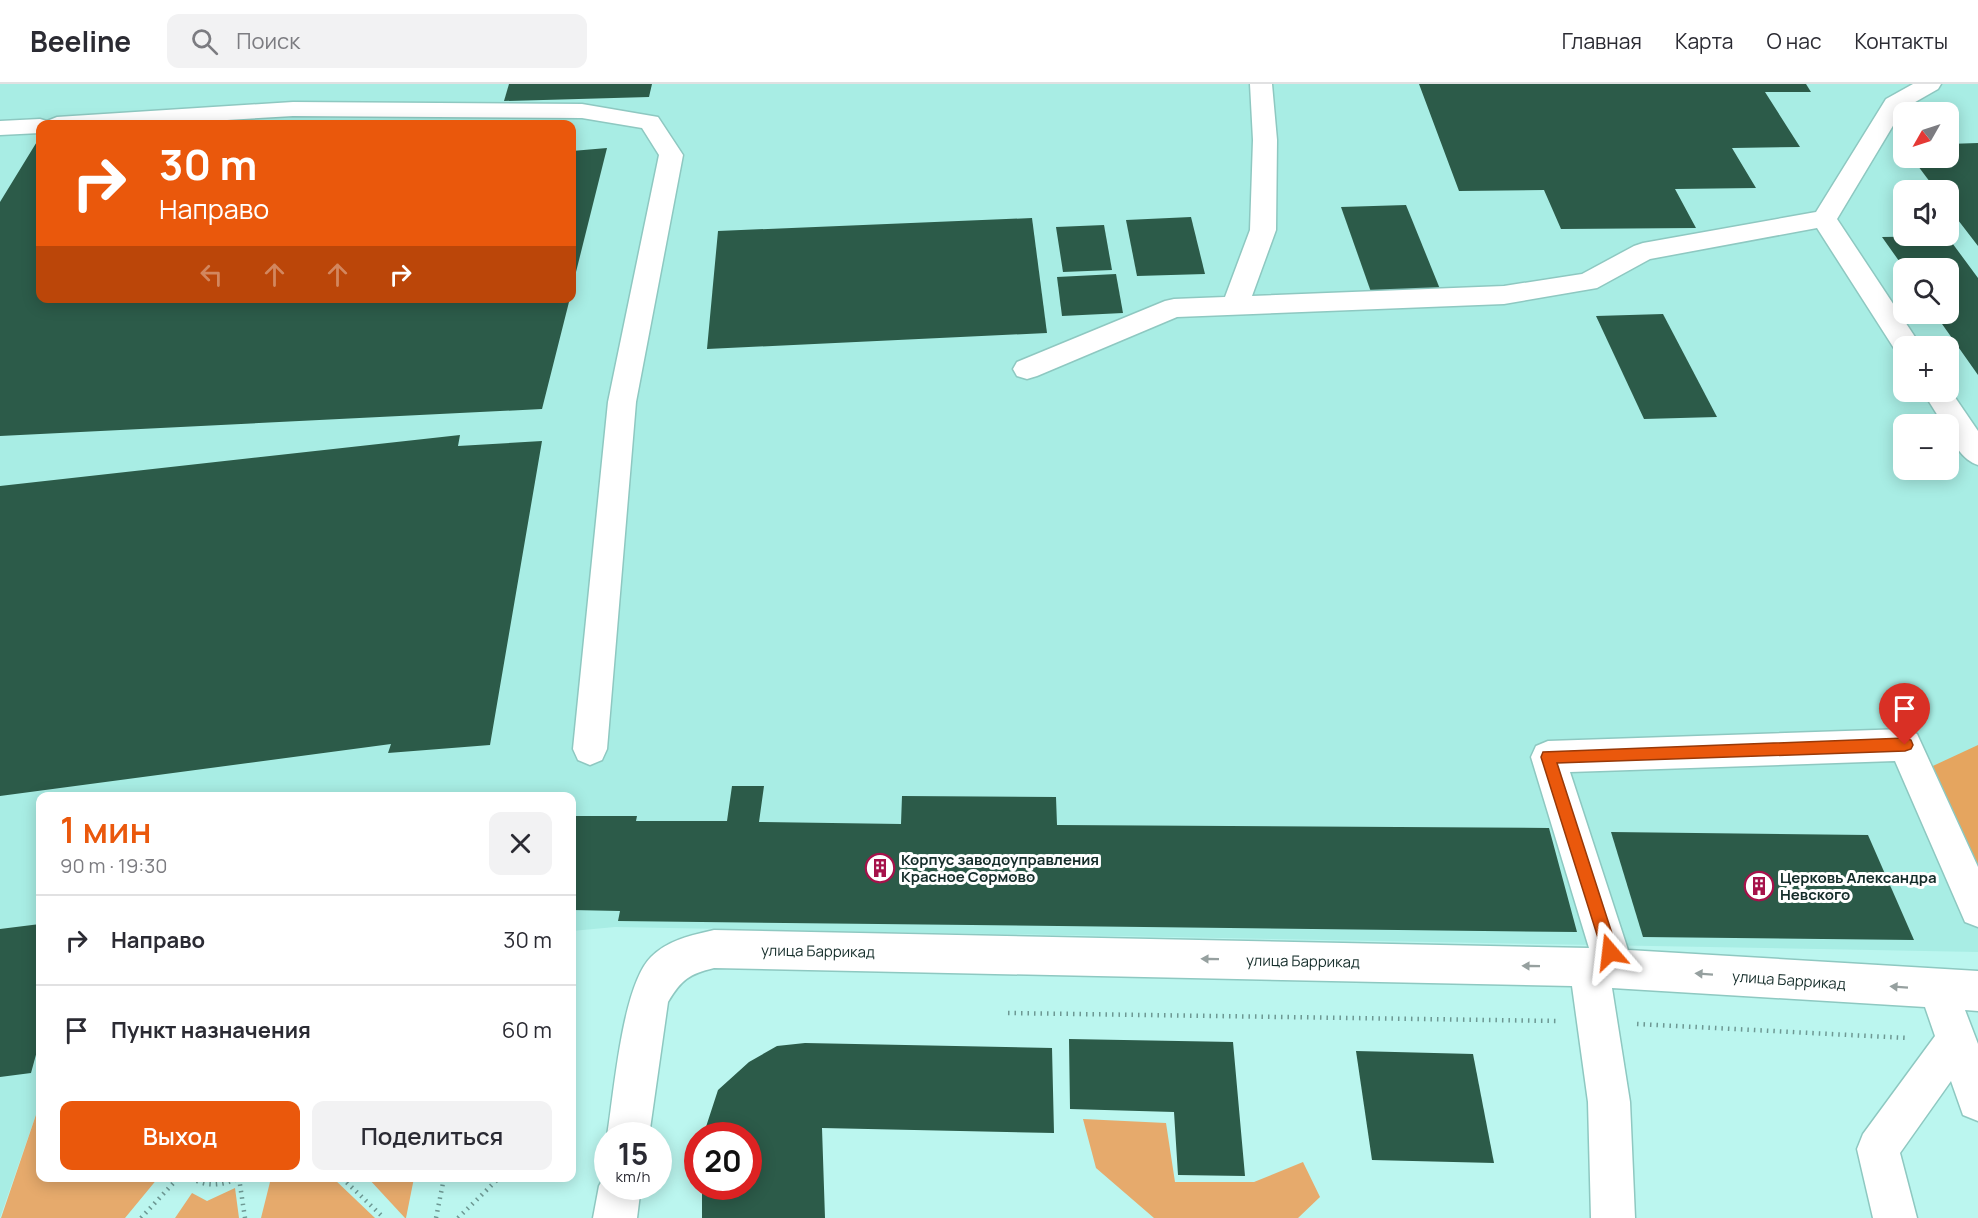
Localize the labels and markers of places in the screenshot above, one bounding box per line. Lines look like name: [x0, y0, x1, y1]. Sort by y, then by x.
pin: [1879, 683, 1930, 745]
place label: Корпус заводоуправления Красное Сормово: [901, 849, 1099, 887]
building icon: Корпус заводоуправления Красное Сормово: [864, 852, 896, 884]
place label: Церковь Александра Невского: [1780, 867, 1937, 905]
building icon: Церковь Александра Невского: [1743, 870, 1775, 902]

